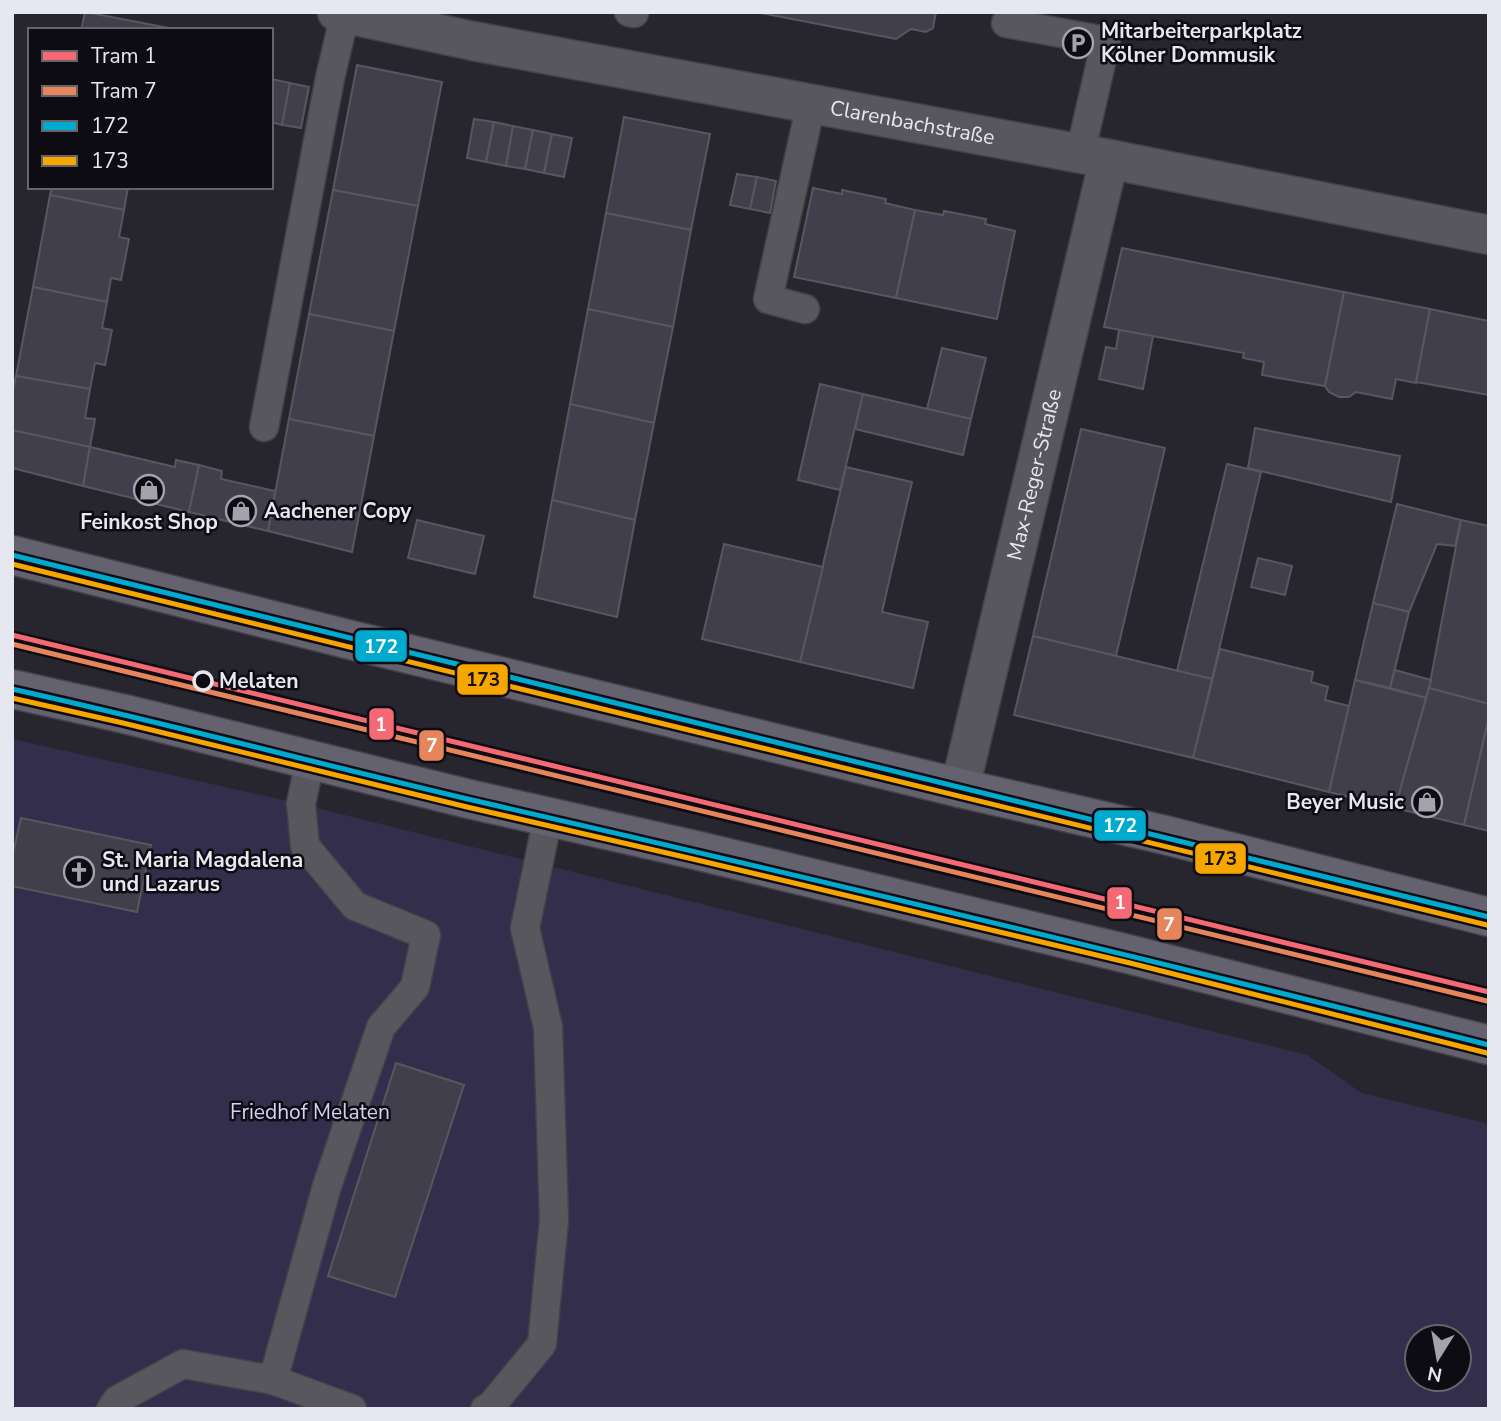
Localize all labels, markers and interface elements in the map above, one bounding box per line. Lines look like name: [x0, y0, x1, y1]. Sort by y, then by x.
place label: Mitarbeiterparkplatz Kölner Dommusik: [1101, 17, 1302, 69]
parking icon: Mitarbeiterparkplatz Kölner Dommusik: [1061, 26, 1095, 60]
legend: [28, 28, 273, 189]
text: Tram 1: [91, 42, 157, 70]
text: Tram 7: [91, 77, 157, 105]
street label: Clarenbachstraße: [828, 94, 997, 152]
text: 172: [91, 112, 129, 140]
text: 173: [91, 147, 129, 175]
street label: Max-Reger-Straße: [1000, 386, 1068, 563]
shop icon: Feinkost Shop: [132, 473, 166, 507]
shop icon: Aachener Copy: [224, 494, 258, 528]
place label: Aachener Copy: [264, 497, 412, 525]
place label: Feinkost Shop: [80, 508, 218, 536]
line badge: 172: [354, 629, 408, 663]
text: 172: [364, 634, 398, 660]
line badge: 173: [456, 663, 509, 696]
place label: Melaten: [219, 667, 298, 695]
text: 173: [466, 667, 500, 693]
marker: Melaten: [193, 671, 213, 691]
line badge: 1: [368, 707, 395, 741]
text: 1: [375, 712, 387, 738]
line badge: 7: [418, 729, 445, 762]
text: 7: [426, 733, 438, 759]
shop icon: Beyer Music: [1410, 785, 1444, 819]
place label: Beyer Music: [1286, 788, 1404, 816]
line badge: 172: [1093, 809, 1147, 842]
text: 172: [1103, 813, 1137, 839]
line badge: 173: [1194, 842, 1247, 875]
place label: St. Maria Magdalena und Lazarus: [102, 846, 303, 898]
text: 173: [1203, 846, 1237, 872]
church icon: St. Maria Magdalena und Lazarus: [62, 855, 96, 889]
line badge: 1: [1106, 886, 1133, 920]
text: 1: [1114, 890, 1126, 916]
line badge: 7: [1156, 907, 1183, 941]
text: 7: [1163, 912, 1175, 938]
park label: Friedhof Melaten: [230, 1098, 390, 1126]
north arrow: [1403, 1323, 1473, 1393]
text: N: [1425, 1360, 1444, 1388]

